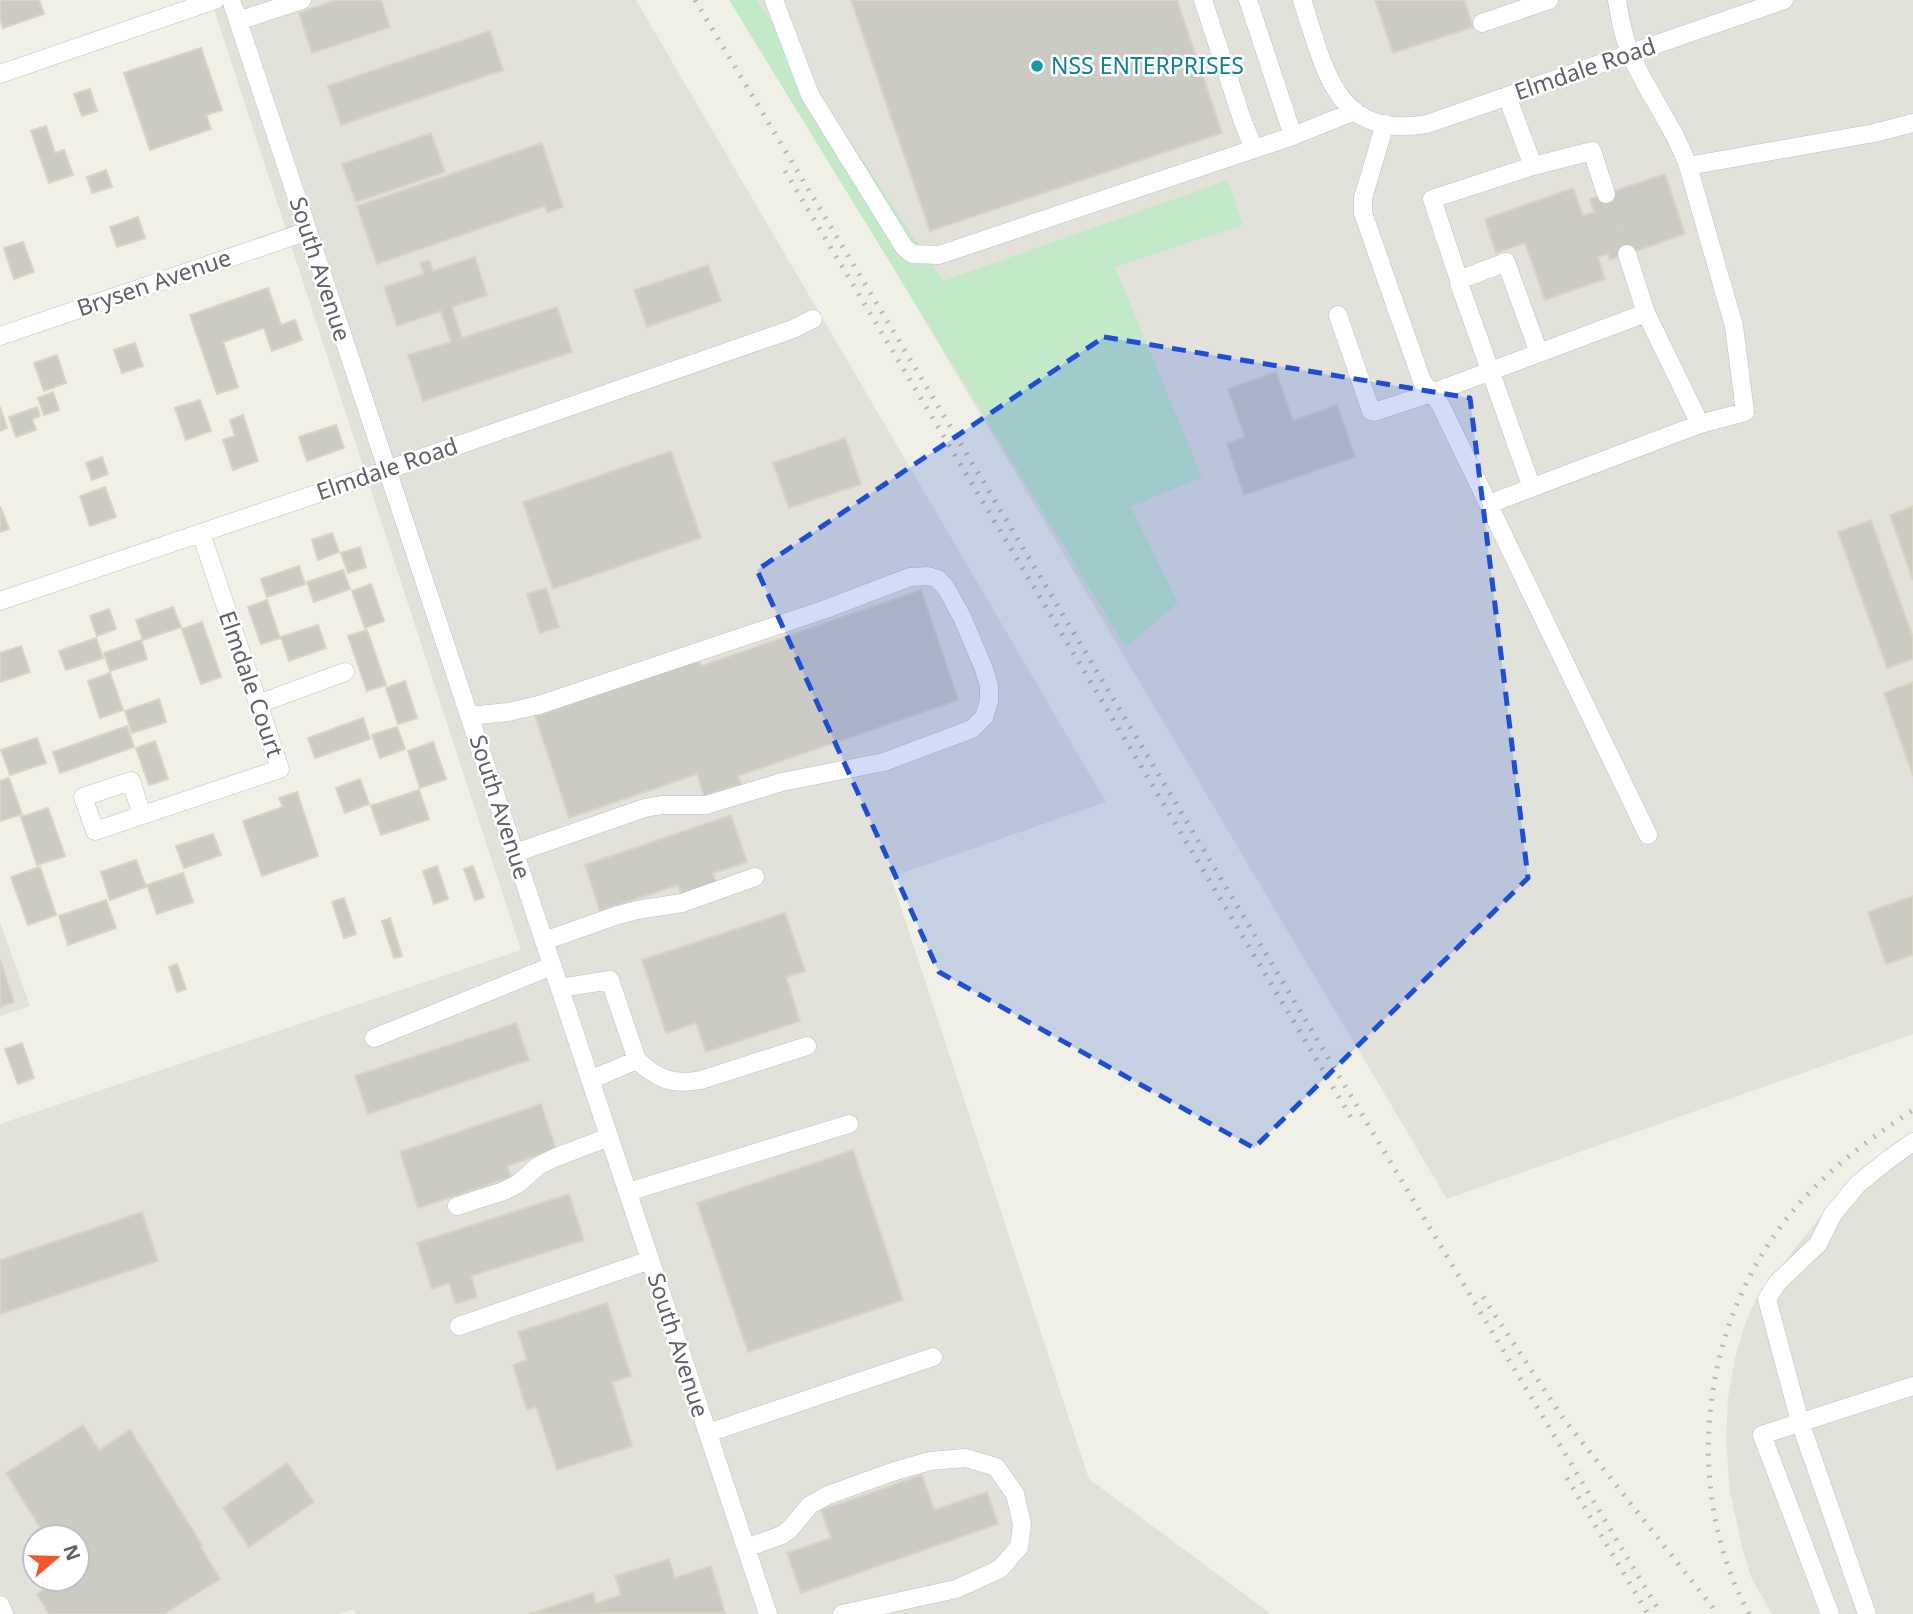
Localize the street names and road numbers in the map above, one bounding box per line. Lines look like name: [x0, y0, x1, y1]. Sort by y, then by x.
street label: Elmdale Road: [1510, 29, 1660, 107]
street label: South Avenue: [283, 192, 359, 345]
street label: Brysen Avenue: [72, 241, 235, 323]
street label: Elmdale Road: [312, 429, 462, 507]
street label: Elmdale Court: [212, 606, 292, 761]
street label: South Avenue: [463, 730, 539, 883]
street label: South Avenue: [641, 1268, 717, 1421]

